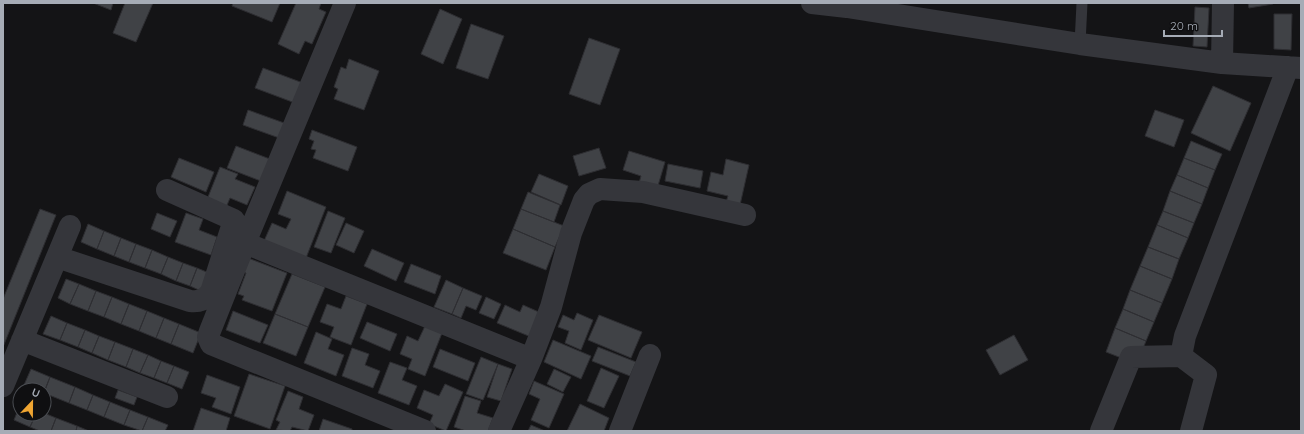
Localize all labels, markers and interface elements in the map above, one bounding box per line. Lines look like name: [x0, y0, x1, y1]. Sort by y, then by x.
scale bar: [1164, 12, 1222, 38]
text: 20 m: [1170, 18, 1198, 33]
north arrow: [12, 382, 52, 422]
text: U: [30, 385, 42, 401]

